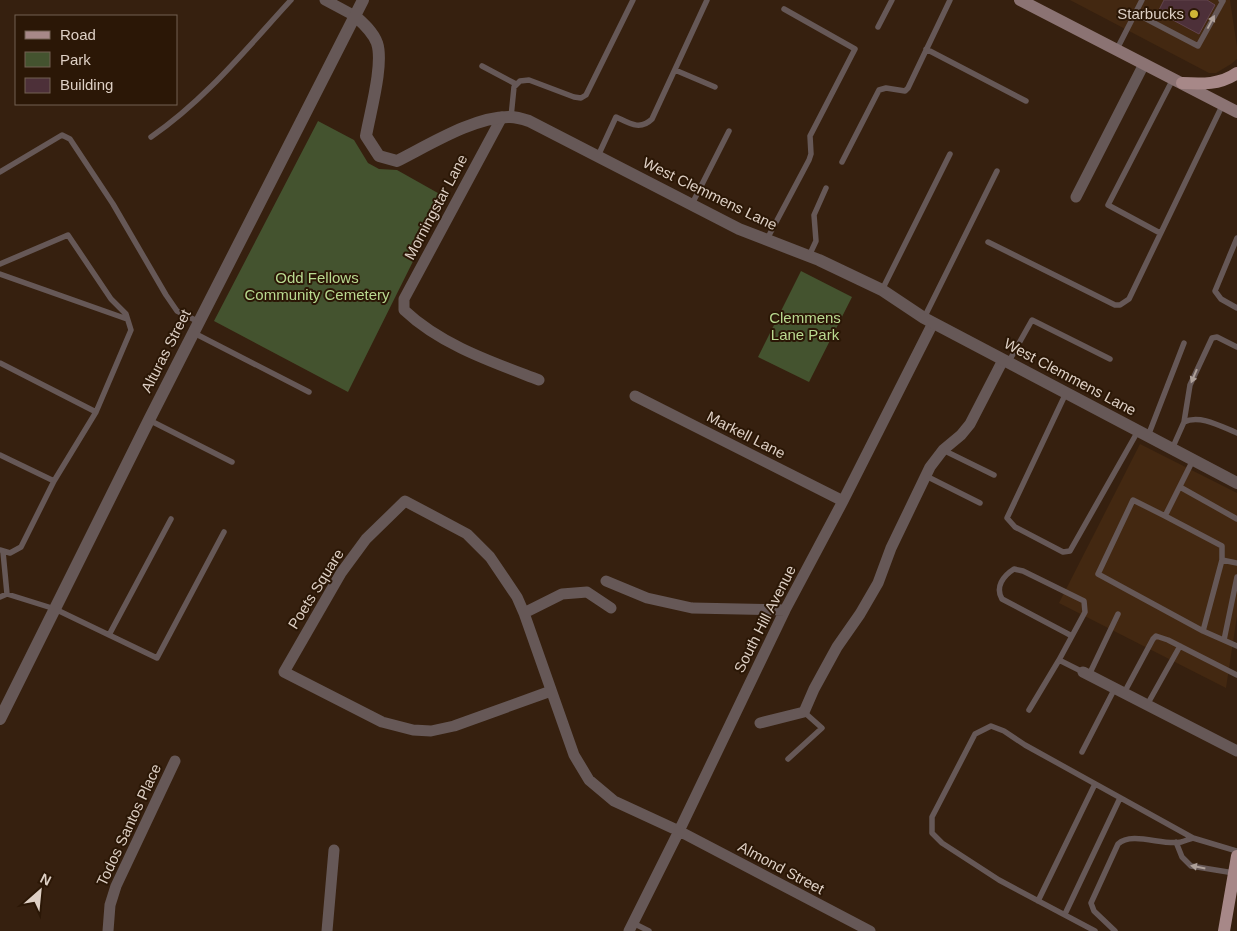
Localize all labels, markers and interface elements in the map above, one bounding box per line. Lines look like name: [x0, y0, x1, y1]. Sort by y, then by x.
place label: Starbucks: [1117, 5, 1184, 22]
marker: Starbucks: [1188, 8, 1200, 20]
legend: [15, 15, 178, 105]
one-way arrow: [1207, 15, 1215, 30]
text: Road: [60, 26, 96, 43]
text: Park: [60, 51, 91, 68]
text: Building: [60, 76, 113, 93]
street label: Morningstar Lane: [401, 151, 470, 262]
street label: West Clemmens Lane: [640, 154, 780, 233]
park label: Odd Fellows Community Cemetery: [244, 269, 390, 303]
street label: Alturas Street: [137, 306, 194, 395]
park label: Clemmens Lane Park: [769, 309, 841, 343]
street label: West Clemmens Lane: [1001, 334, 1139, 419]
one-way arrow: [1189, 369, 1197, 383]
street label: Markell Lane: [704, 407, 788, 462]
street label: Poets Square: [284, 546, 347, 632]
street label: South Hill Avenue: [730, 562, 799, 675]
street label: Todos Santos Place: [93, 761, 164, 888]
street label: Almond Street: [735, 838, 828, 898]
one-way arrow: [1191, 863, 1206, 871]
north arrow: [15, 866, 65, 916]
text: N: [38, 870, 54, 889]

